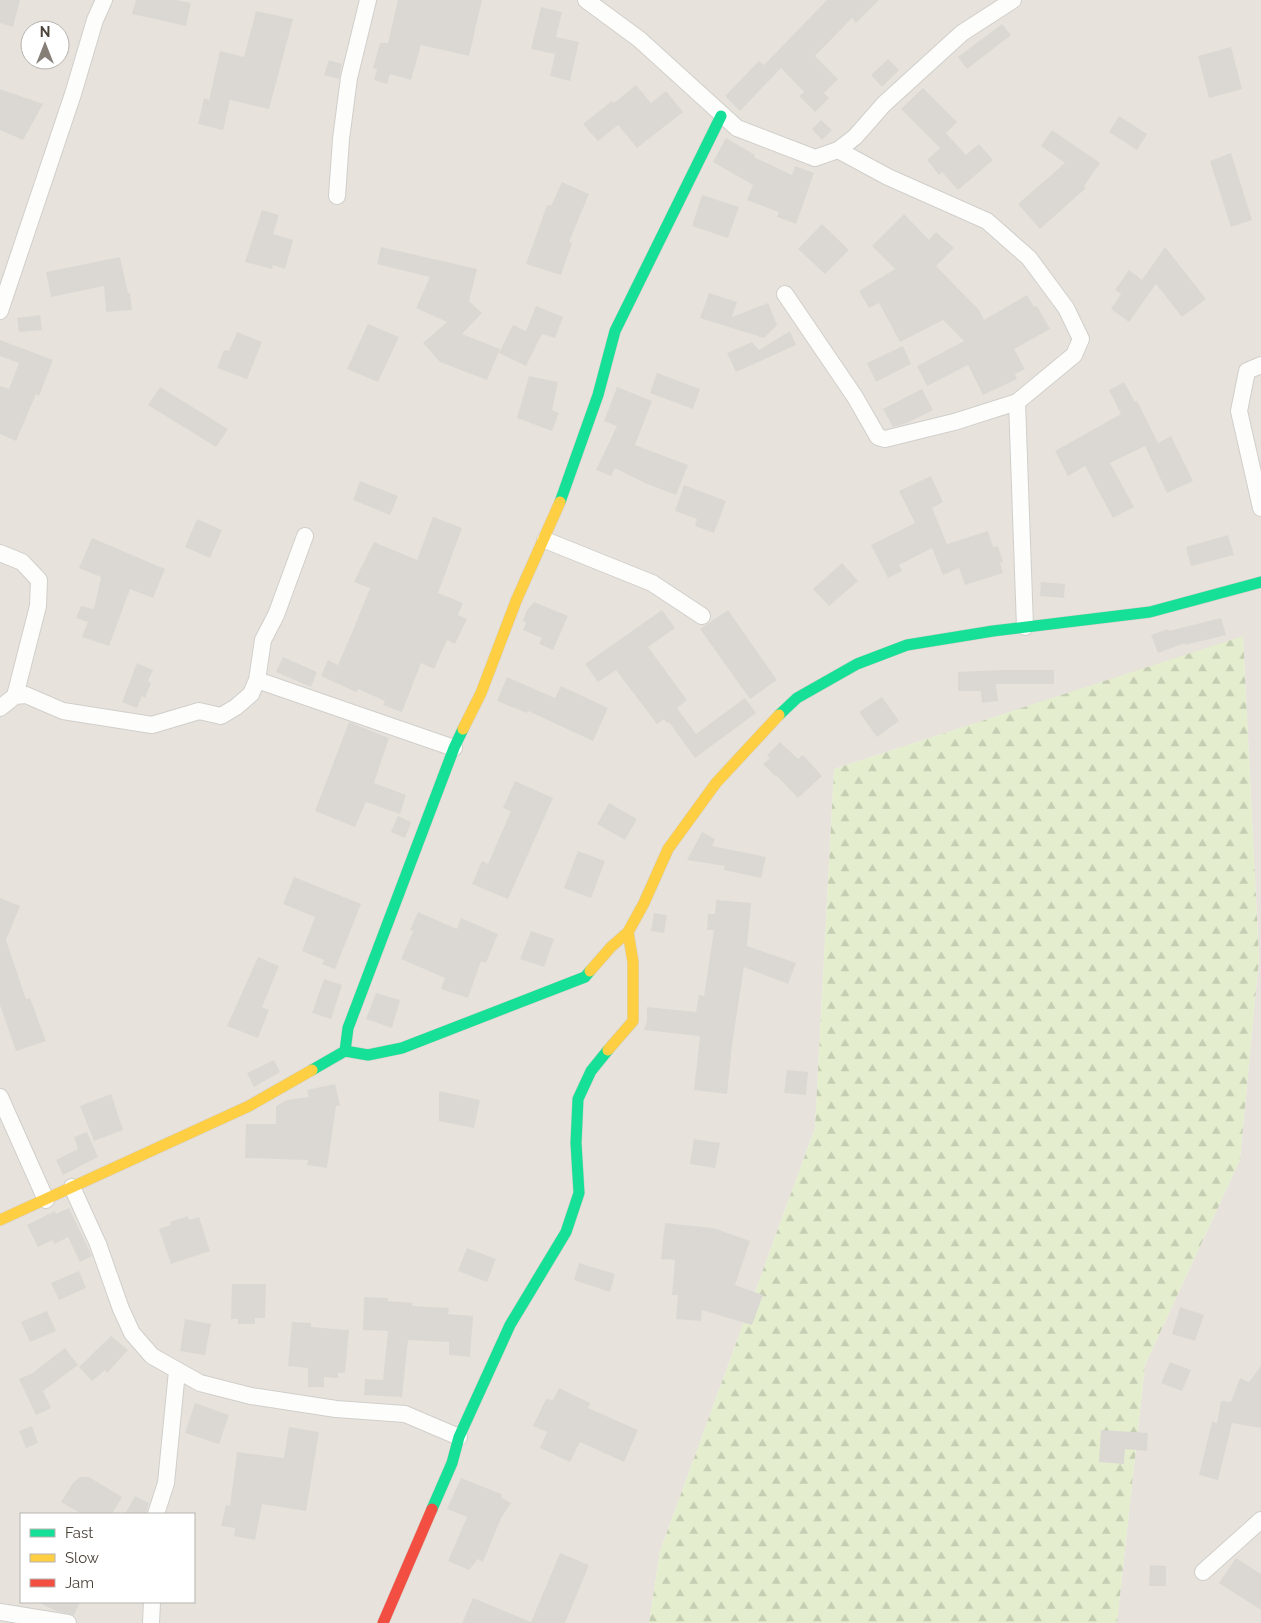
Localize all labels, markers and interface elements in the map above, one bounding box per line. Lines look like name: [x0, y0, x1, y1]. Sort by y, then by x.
north arrow: [20, 20, 70, 70]
text: N: [40, 24, 50, 40]
legend: [20, 1513, 195, 1603]
text: Fast: [65, 1524, 93, 1542]
text: Slow: [65, 1549, 99, 1567]
text: Jam: [65, 1574, 94, 1592]

